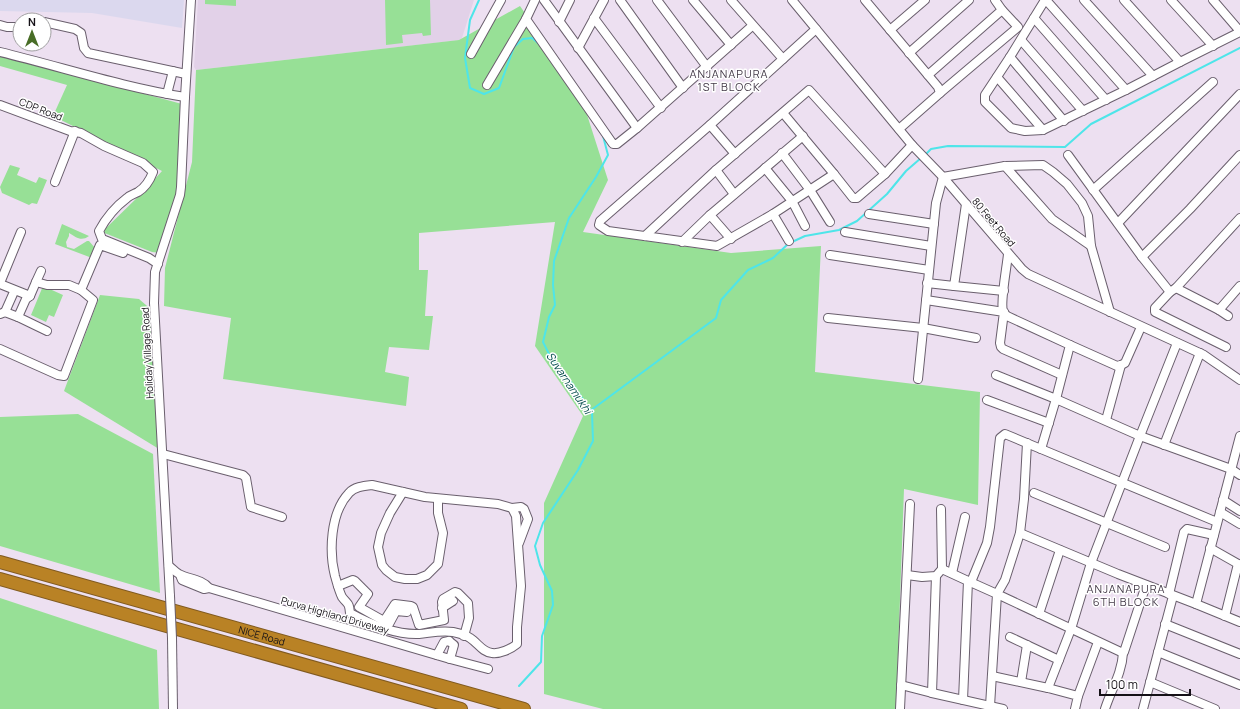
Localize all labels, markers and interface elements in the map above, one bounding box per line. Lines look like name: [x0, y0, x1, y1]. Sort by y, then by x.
north arrow: [12, 12, 52, 52]
text: N: [28, 14, 36, 29]
district label: ANJANAPURA 1ST BLOCK: [689, 66, 769, 94]
street label: CDP Road: [17, 94, 65, 124]
street label: 80 Feet Road: [969, 194, 1019, 250]
street label: Holiday Village Road: [138, 307, 156, 399]
water label: Suvarnamukhi: [543, 349, 596, 418]
district label: ANJANAPURA 6TH BLOCK: [1086, 581, 1166, 609]
street label: Purva Highland Driveway: [279, 593, 391, 637]
street label: NICE Road: [237, 622, 287, 649]
scale bar: [1100, 671, 1190, 697]
text: 100 m: [1106, 676, 1138, 693]

